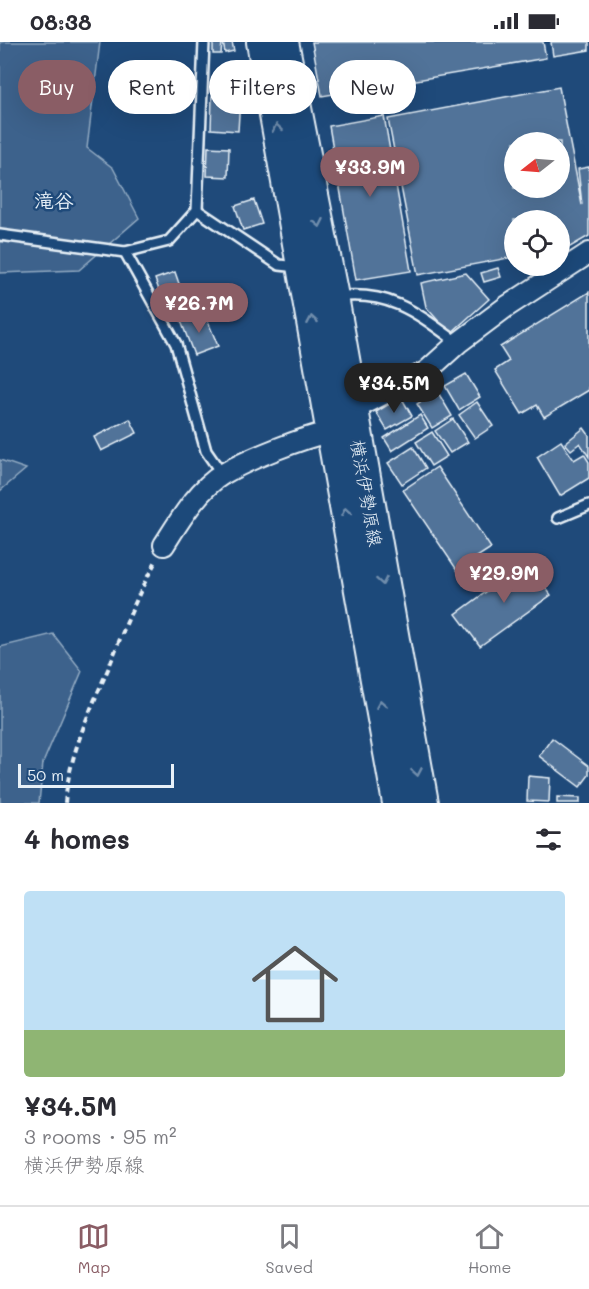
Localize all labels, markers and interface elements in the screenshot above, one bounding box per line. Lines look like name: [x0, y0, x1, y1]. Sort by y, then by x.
text: 08:38: [30, 7, 92, 36]
chip: Buy: [18, 60, 96, 114]
chip: Rent: [108, 60, 197, 114]
chip: Filters: [209, 60, 317, 114]
chip: New: [329, 60, 416, 114]
one-way arrow: [271, 124, 284, 134]
north arrow: [504, 132, 570, 198]
map controls: [504, 132, 570, 276]
pin: ¥33.9M: [321, 147, 419, 198]
text: ¥33.9M: [334, 153, 406, 179]
district label: 滝谷: [34, 187, 74, 213]
button: locate: [504, 210, 570, 276]
one-way arrow: [312, 218, 325, 228]
pin: ¥26.7M: [150, 283, 248, 334]
text: ¥26.7M: [164, 289, 234, 315]
one-way arrow: [306, 315, 319, 325]
pin: ¥34.5M: [345, 363, 443, 414]
text: ¥34.5M: [358, 369, 430, 395]
street label: 横浜伊勢原線: [346, 438, 388, 548]
one-way arrow: [340, 507, 353, 517]
pin: ¥29.9M: [455, 553, 553, 604]
text: ¥29.9M: [469, 559, 539, 585]
one-way arrow: [375, 575, 388, 585]
one-way arrow: [375, 699, 388, 709]
scale bar: [18, 761, 174, 788]
text: 50 m: [27, 764, 64, 785]
one-way arrow: [410, 767, 423, 777]
text: 4 homes: [24, 822, 130, 856]
icon: filters: [532, 823, 565, 856]
icon: home: [241, 930, 349, 1038]
text: ¥34.5M: [24, 1089, 117, 1123]
text: 3 rooms · 95 m²: [24, 1123, 176, 1149]
text: 横浜伊勢原線: [24, 1151, 144, 1177]
tab: Map: [77, 1220, 110, 1277]
tab: Saved: [265, 1220, 313, 1277]
tab: Home: [468, 1220, 511, 1277]

